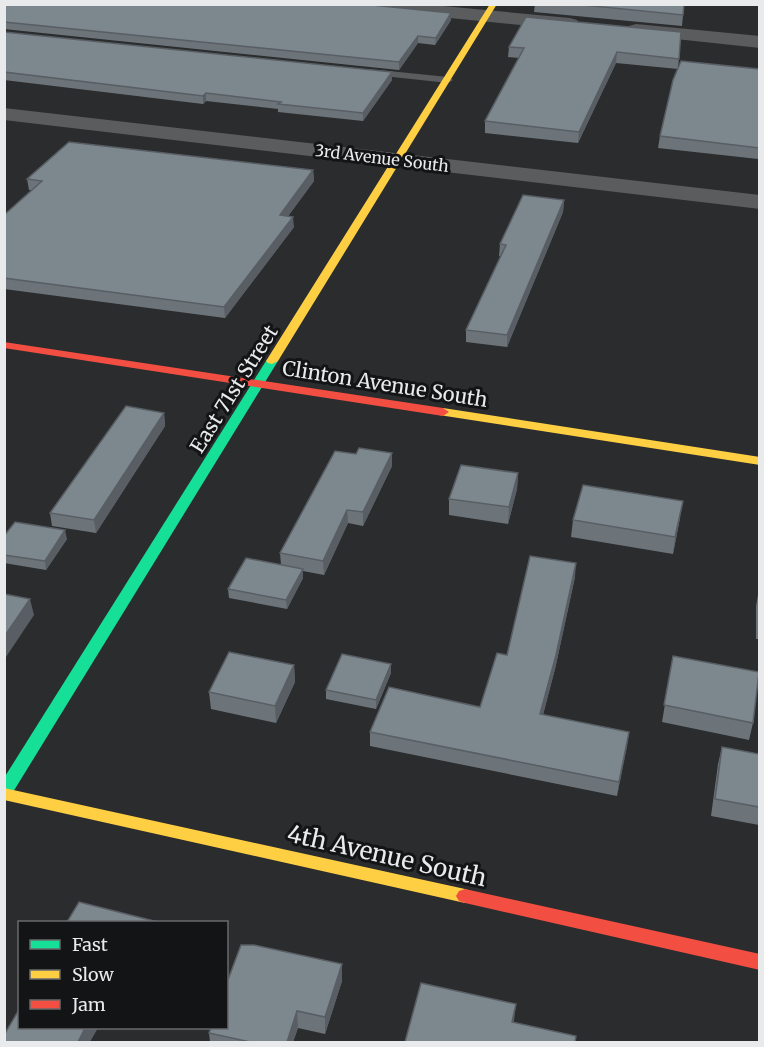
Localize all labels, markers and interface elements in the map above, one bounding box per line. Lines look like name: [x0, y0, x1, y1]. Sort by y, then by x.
street label: 3rd Avenue South: [314, 140, 450, 176]
street label: East 71st Street: [184, 320, 283, 457]
street label: Clinton Avenue South: [281, 355, 490, 412]
street label: 4th Avenue South: [284, 818, 490, 894]
legend: [18, 921, 228, 1029]
text: Fast: [72, 933, 108, 956]
text: Slow: [72, 963, 115, 986]
text: Jam: [71, 993, 106, 1016]

